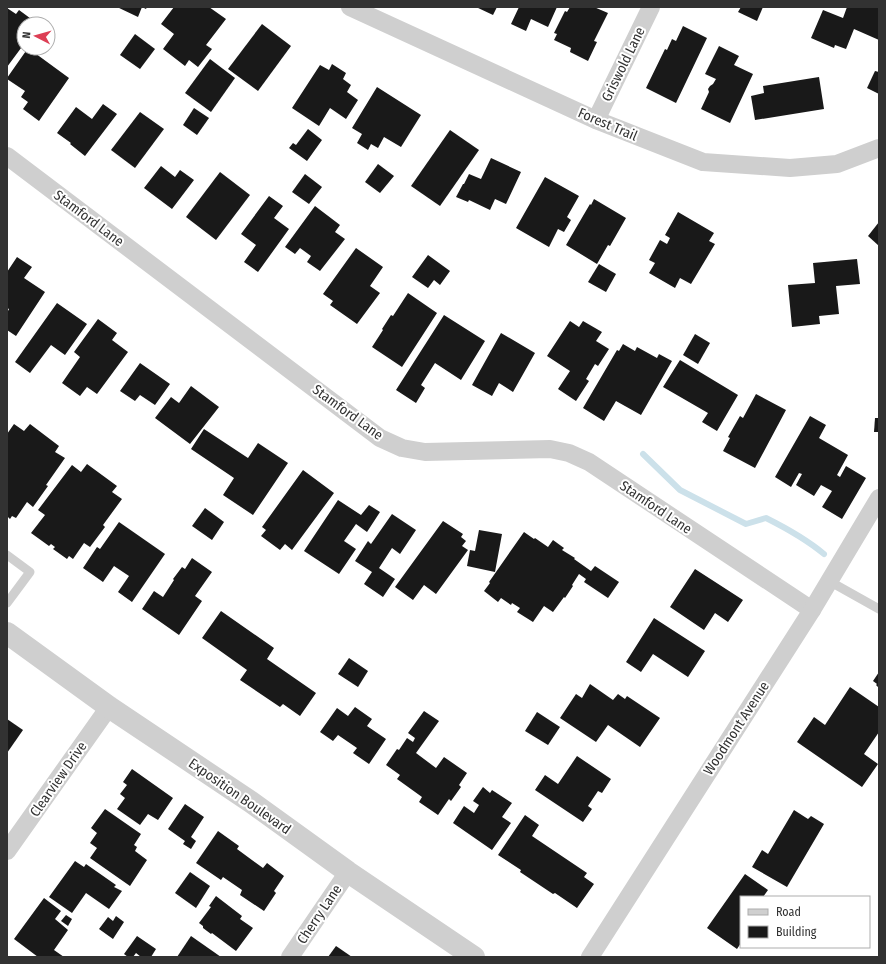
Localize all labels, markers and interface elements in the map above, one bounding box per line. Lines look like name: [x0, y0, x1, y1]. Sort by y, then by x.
north arrow: [16, 16, 56, 56]
street label: Griswold Lane: [598, 24, 649, 104]
text: N: [20, 31, 33, 39]
street label: Forest Trail: [576, 104, 640, 145]
street label: Stamford Lane: [50, 187, 127, 250]
street label: Stamford Lane: [309, 381, 386, 444]
street label: Stamford Lane: [617, 477, 695, 538]
street label: Woodmont Avenue: [700, 678, 773, 778]
street label: Clearview Drive: [26, 738, 91, 820]
street label: Exposition Boulevard: [185, 755, 294, 838]
street label: Cherry Lane: [293, 881, 345, 947]
legend: [740, 896, 870, 948]
text: Road: [776, 905, 801, 919]
text: Building: [776, 925, 817, 939]

